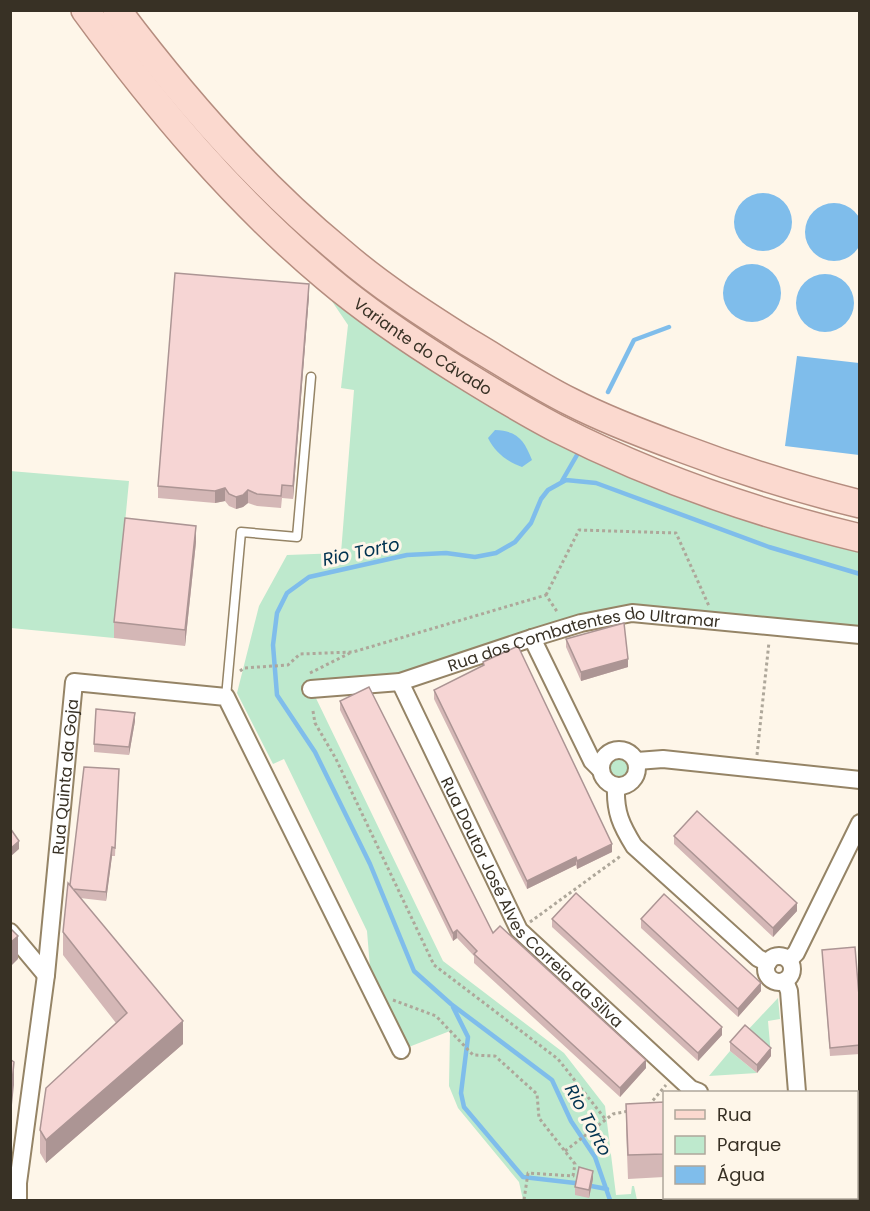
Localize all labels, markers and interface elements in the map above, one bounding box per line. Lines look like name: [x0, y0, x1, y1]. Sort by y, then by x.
street label: Variante do Cávado: [349, 292, 496, 401]
water label: Rio Torto: [320, 531, 402, 572]
street label: Rua dos Combatentes do Ultramar: [445, 602, 721, 677]
street label: Rua Quinta da Goja: [47, 698, 84, 856]
street label: Rua Doutor José Alves Correia da Silva: [435, 773, 628, 1033]
water label: Rio Torto: [559, 1079, 618, 1160]
legend: [663, 1091, 858, 1199]
text: Rua: [717, 1102, 752, 1127]
text: Parque: [717, 1132, 781, 1157]
text: Água: [717, 1162, 765, 1187]

